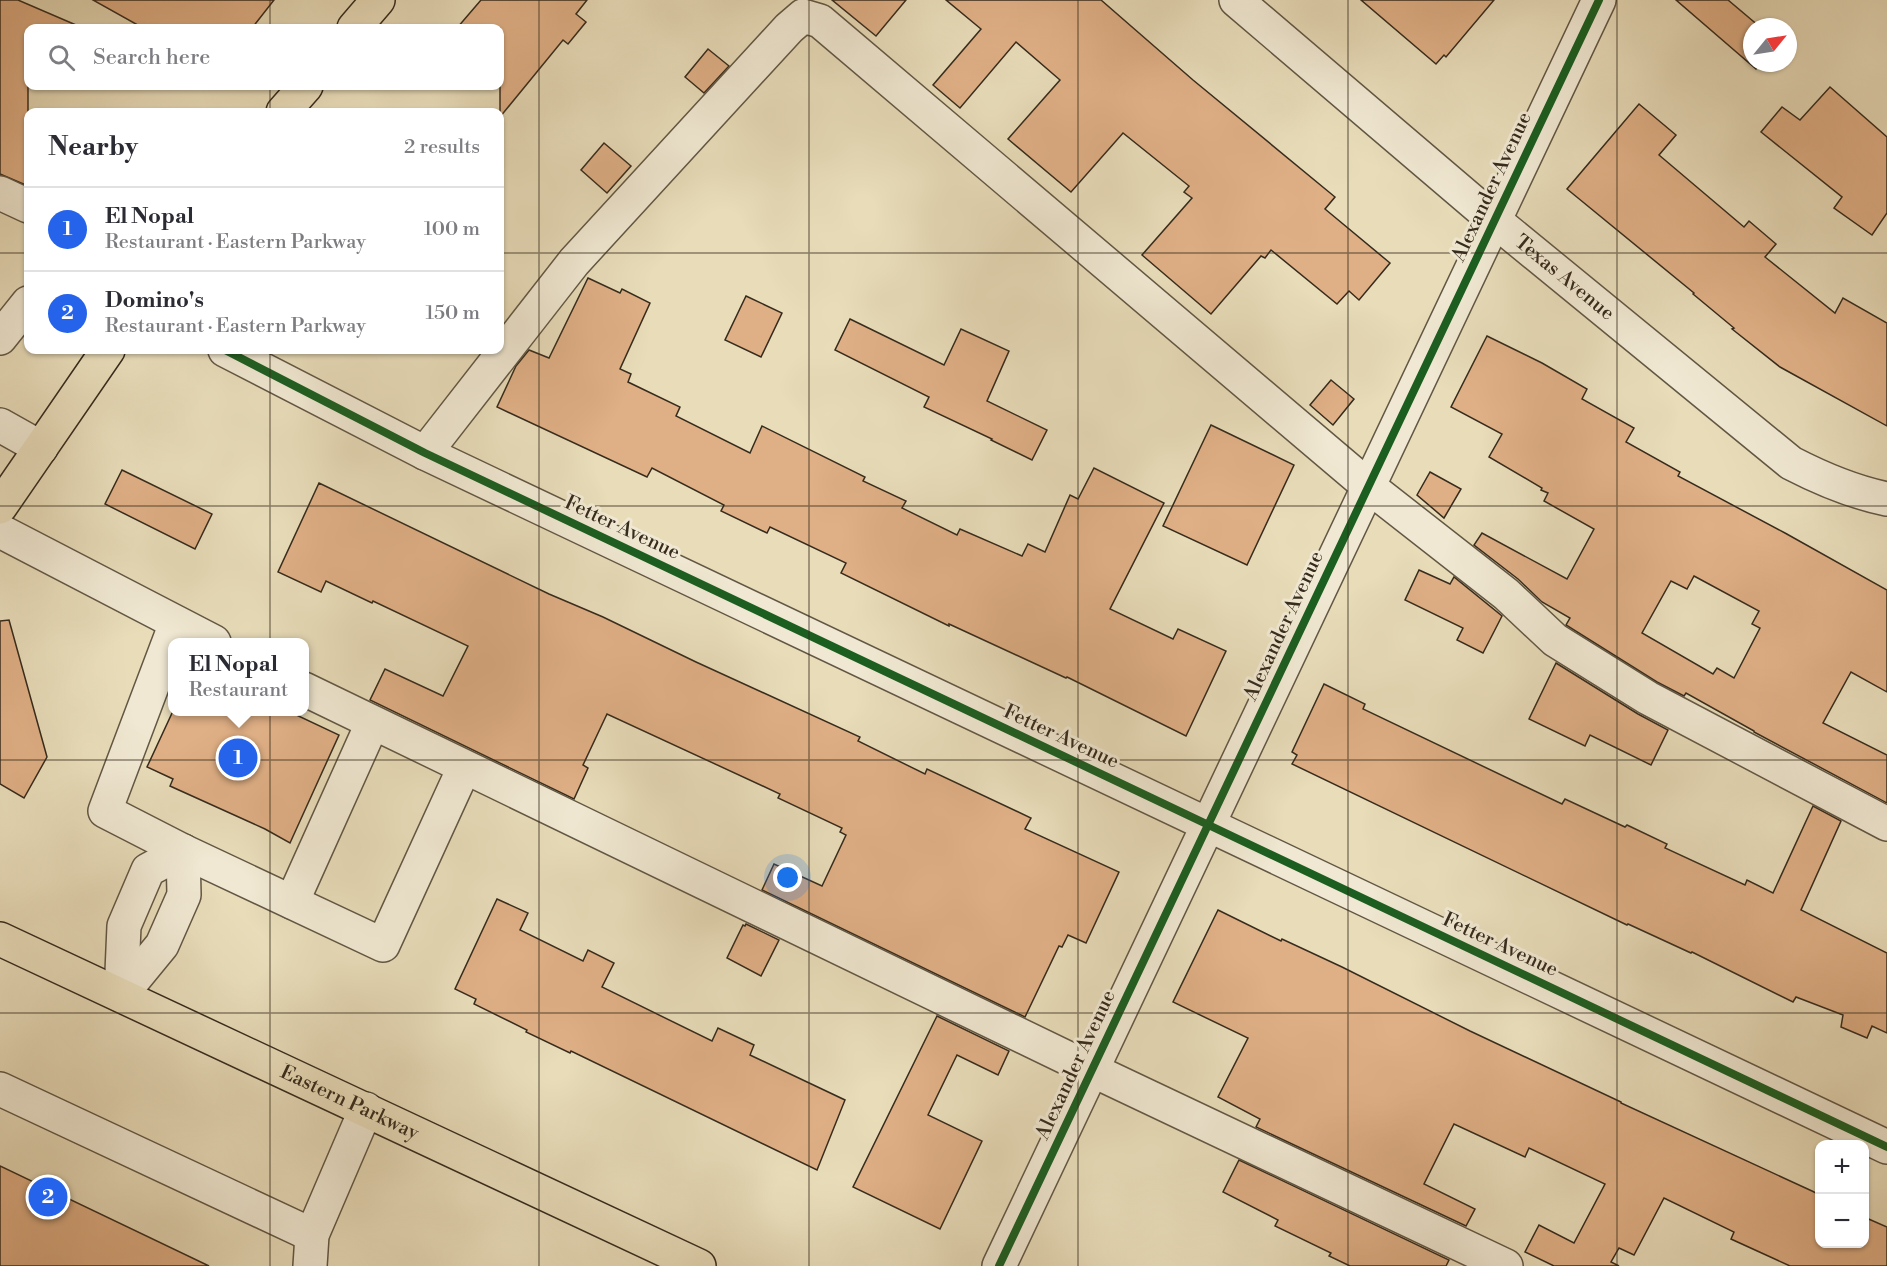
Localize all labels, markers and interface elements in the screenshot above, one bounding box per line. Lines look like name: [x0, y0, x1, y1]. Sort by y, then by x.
north arrow: [1743, 18, 1797, 72]
search box: [24, 24, 504, 90]
icon: search: [45, 41, 78, 74]
text: Search here: [93, 44, 210, 71]
street label: Alexander Avenue: [1446, 108, 1538, 267]
text: Nearby: [48, 131, 138, 163]
text: 2 results: [404, 135, 480, 160]
text: El Nopal: [105, 203, 194, 230]
text: 1: [63, 217, 72, 242]
text: 100 m: [424, 217, 480, 242]
street label: Texas Avenue: [1509, 229, 1619, 326]
text: Restaurant · Eastern Parkway: [105, 230, 366, 255]
text: Domino's: [105, 287, 204, 314]
text: 2: [61, 301, 74, 326]
text: 150 m: [425, 301, 480, 326]
text: Restaurant · Eastern Parkway: [105, 314, 366, 339]
street label: Fetter Avenue: [560, 490, 684, 566]
street label: Alexander Avenue: [1238, 547, 1330, 706]
popup: [168, 638, 309, 716]
text: El Nopal: [189, 651, 278, 678]
text: Restaurant: [189, 678, 288, 703]
street label: Fetter Avenue: [999, 699, 1123, 775]
pin: 1: [218, 736, 258, 780]
your location: [773, 863, 802, 892]
street label: Fetter Avenue: [1438, 907, 1562, 983]
street label: Alexander Avenue: [1030, 986, 1122, 1145]
street label: Eastern Parkway: [276, 1059, 423, 1146]
map controls: [1815, 1140, 1869, 1248]
button: +: [1815, 1140, 1869, 1194]
pin: 2: [28, 1174, 68, 1220]
button: −: [1815, 1194, 1869, 1248]

